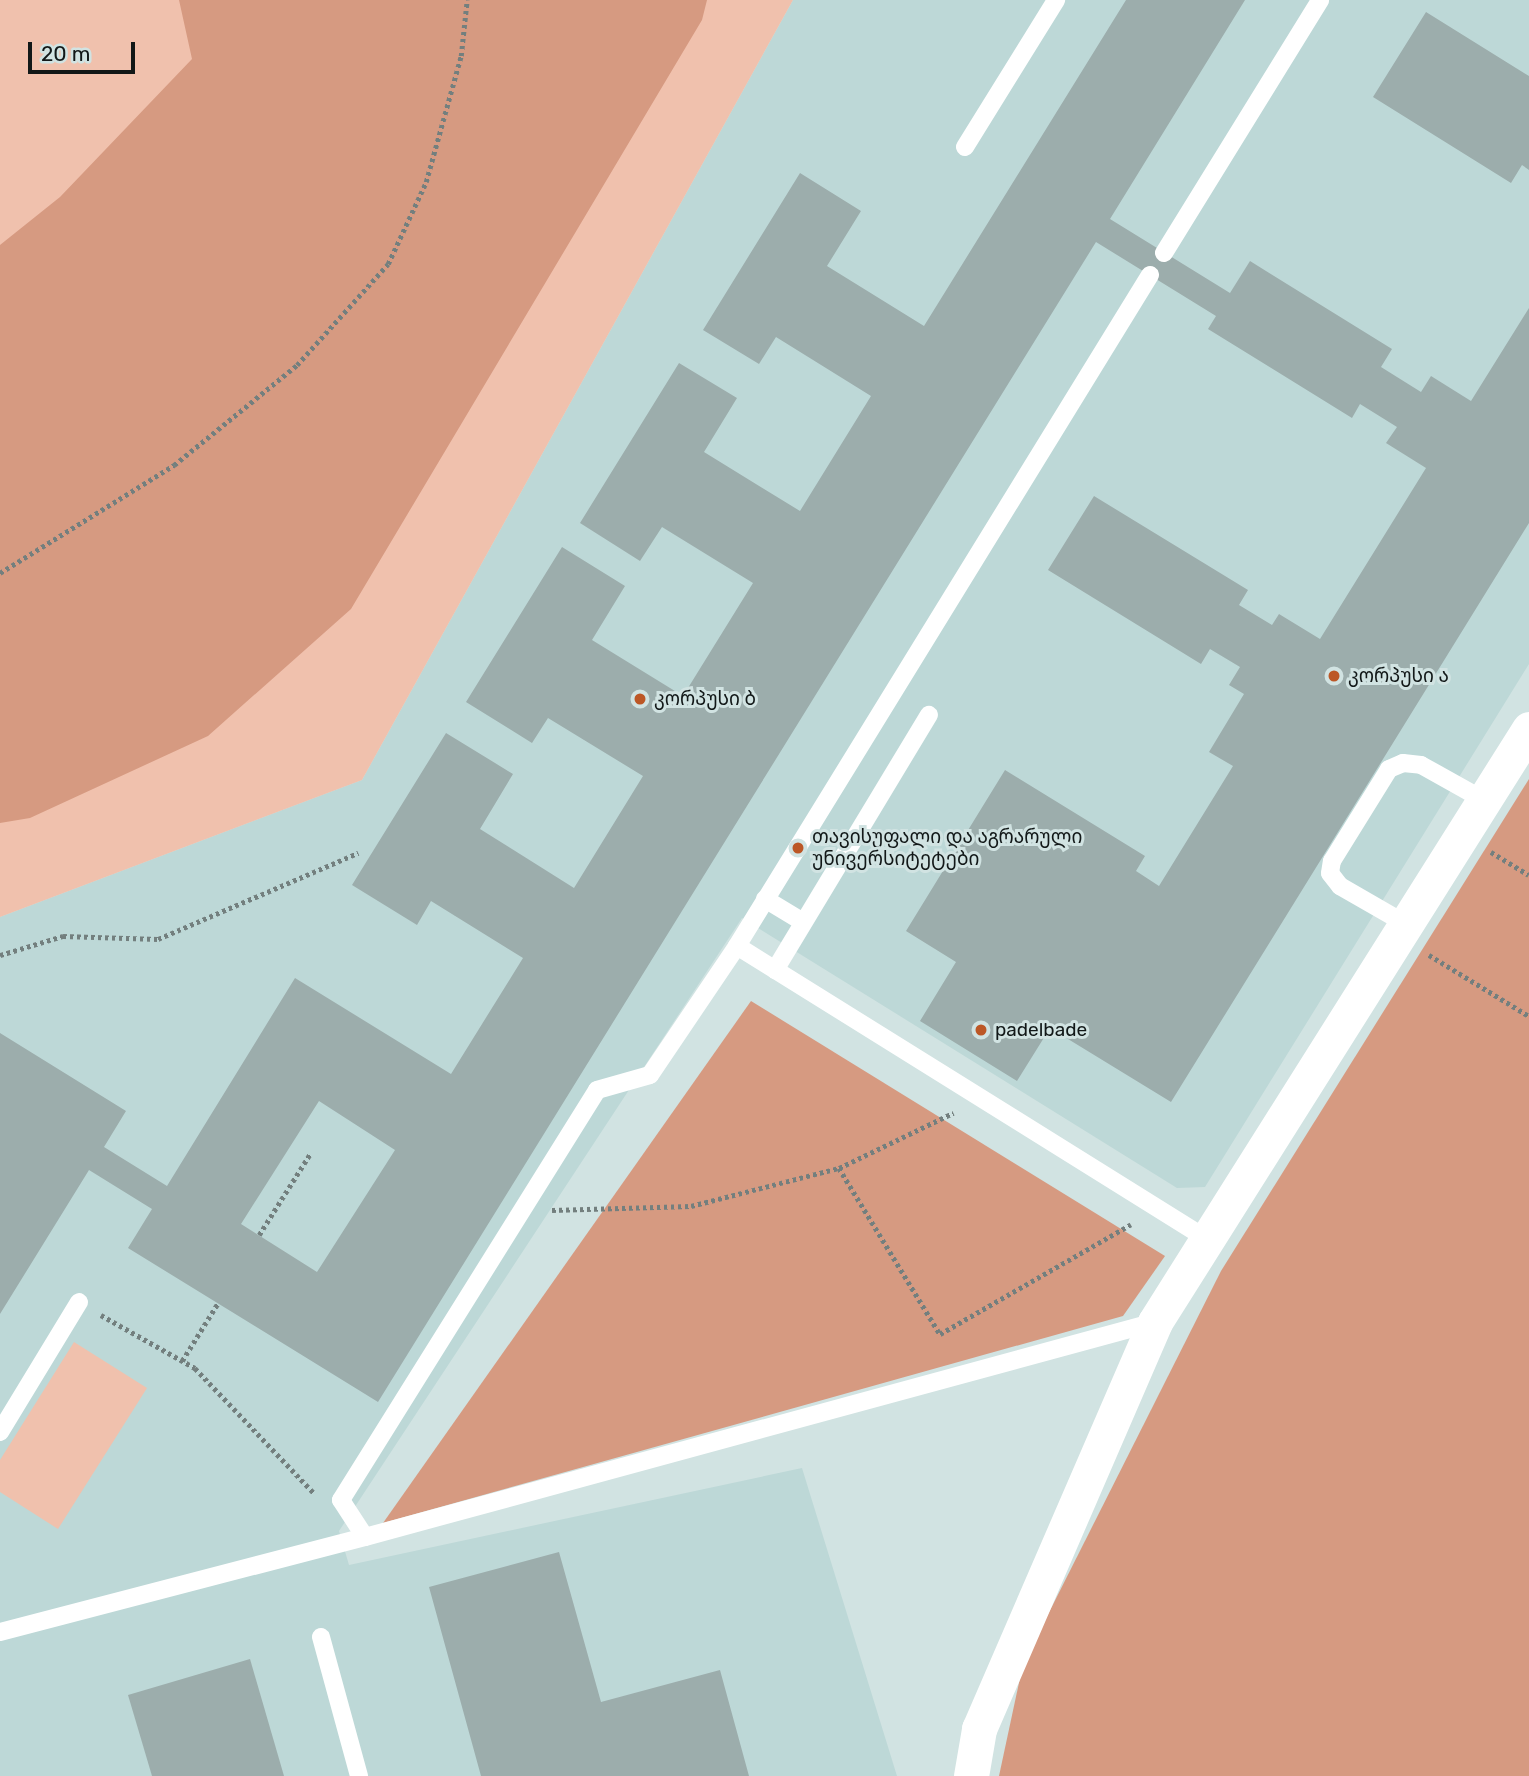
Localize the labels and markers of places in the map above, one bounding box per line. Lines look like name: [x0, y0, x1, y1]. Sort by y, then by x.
place label: კორპუსი ა: [1348, 665, 1449, 687]
marker: კორპუსი ა: [1326, 668, 1342, 684]
place label: კორპუსი ბ: [654, 688, 756, 710]
marker: კორპუსი ბ: [632, 691, 648, 707]
place label: თავისუფალი და აგრარული უნივერსიტეტები: [812, 826, 1082, 870]
marker: თავისუფალი და აგრარული უნივერსიტეტები: [790, 840, 806, 856]
place label: padelbade: [995, 1019, 1087, 1041]
marker: padelbade: [973, 1022, 989, 1038]

